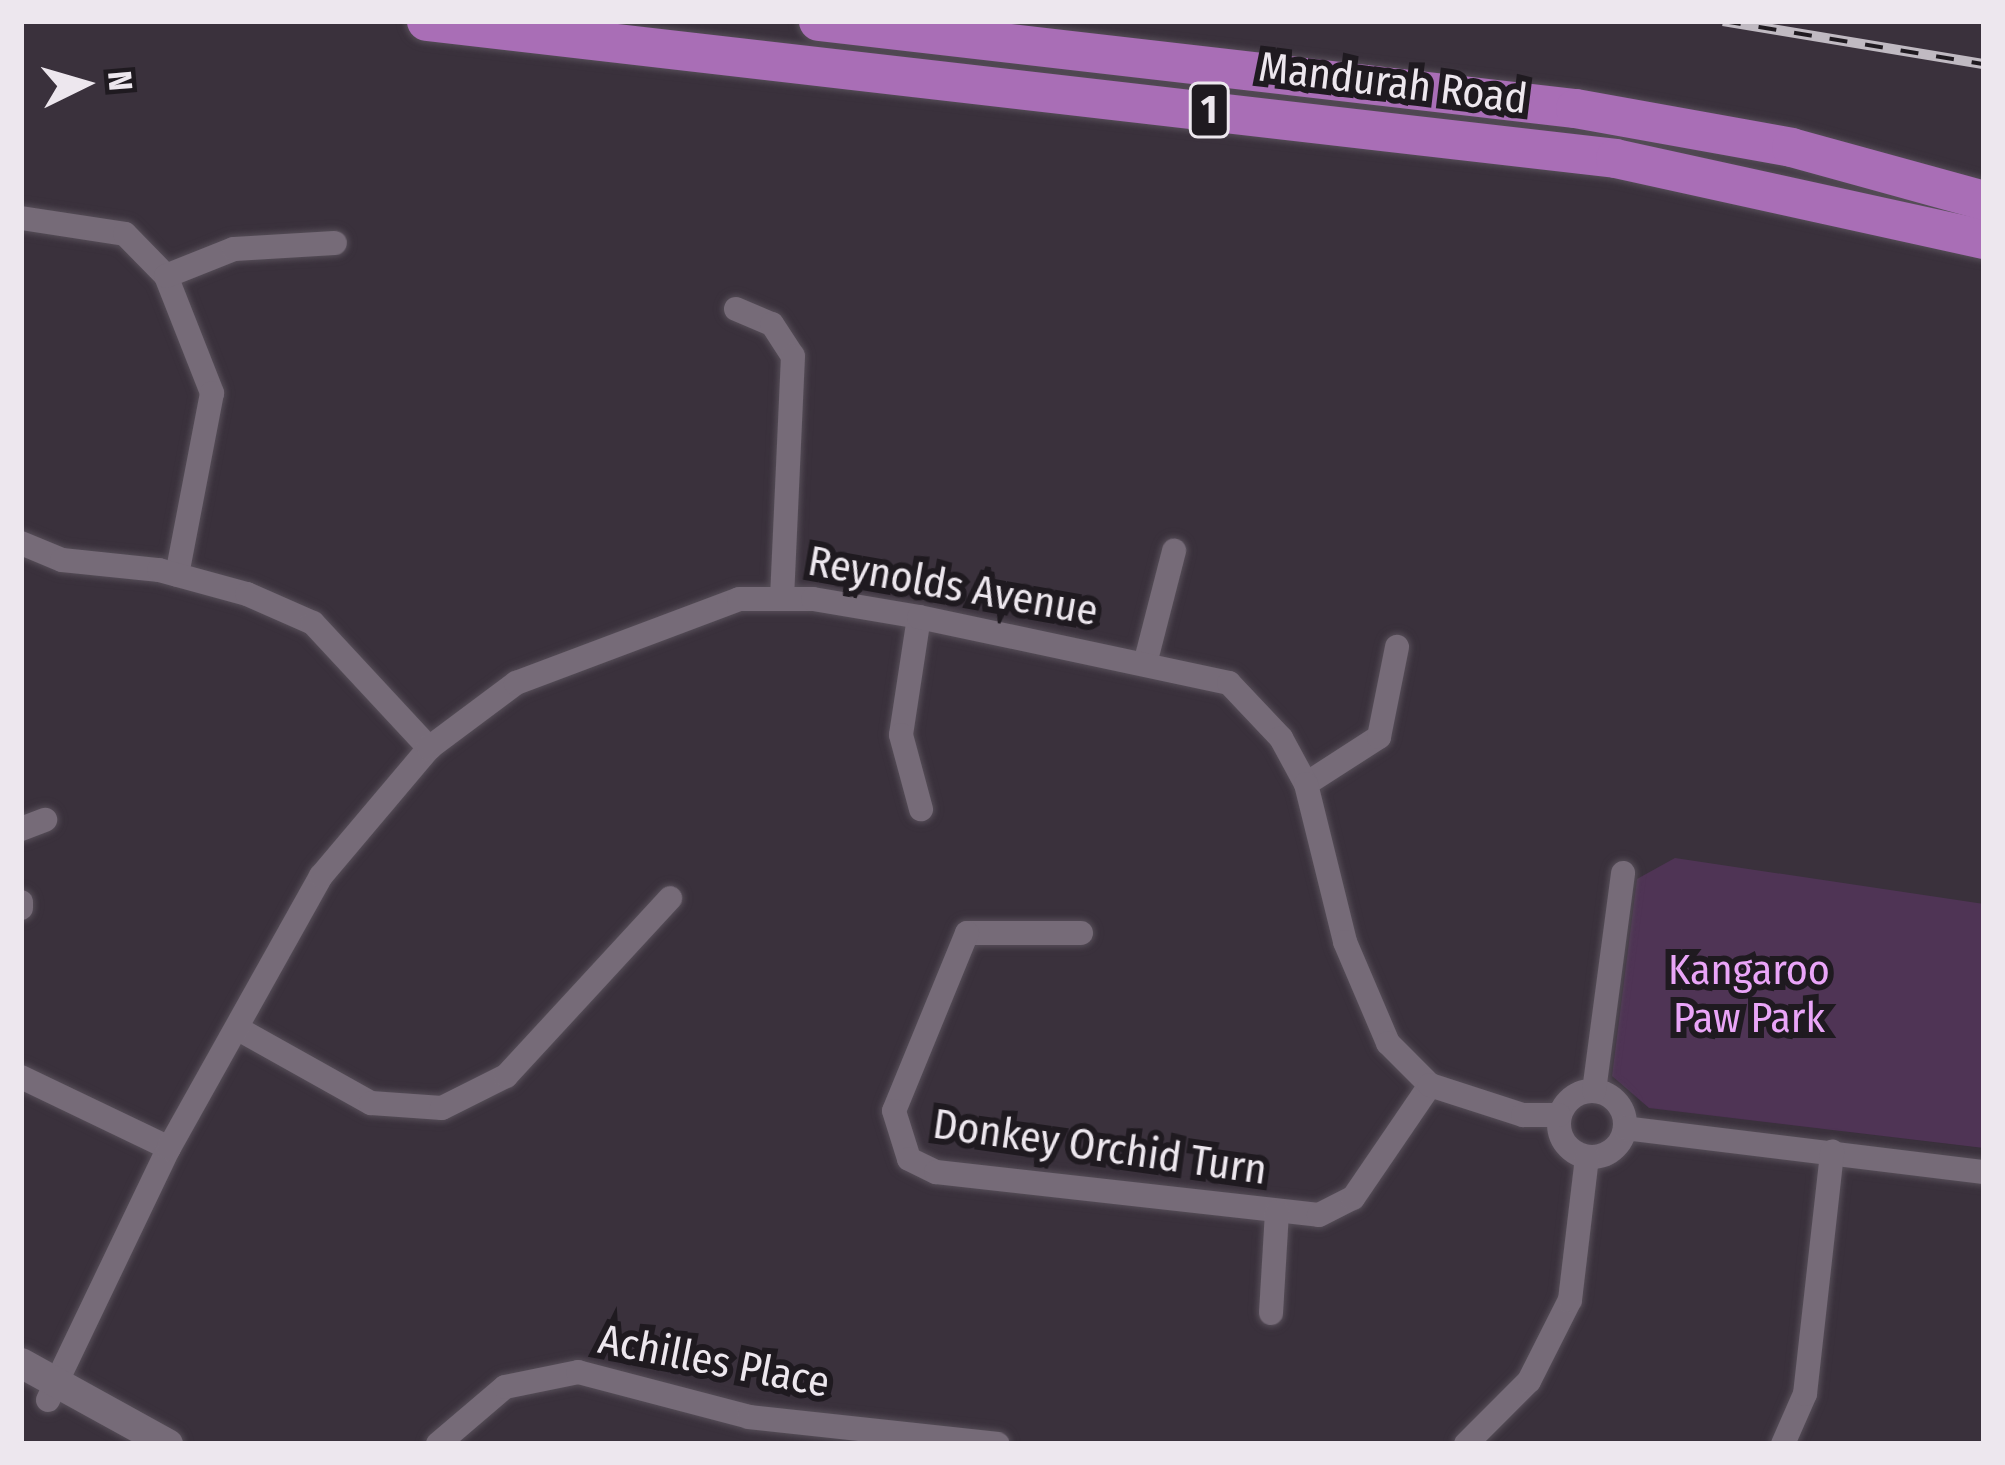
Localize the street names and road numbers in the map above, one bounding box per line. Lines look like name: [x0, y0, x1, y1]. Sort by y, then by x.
street label: Mandurah Road: [1256, 42, 1530, 124]
road number: 1: [1188, 77, 1230, 143]
street label: Reynolds Avenue: [804, 536, 1102, 636]
street label: Donkey Orchid Turn: [930, 1099, 1270, 1195]
street label: Achilles Place: [594, 1314, 834, 1408]

